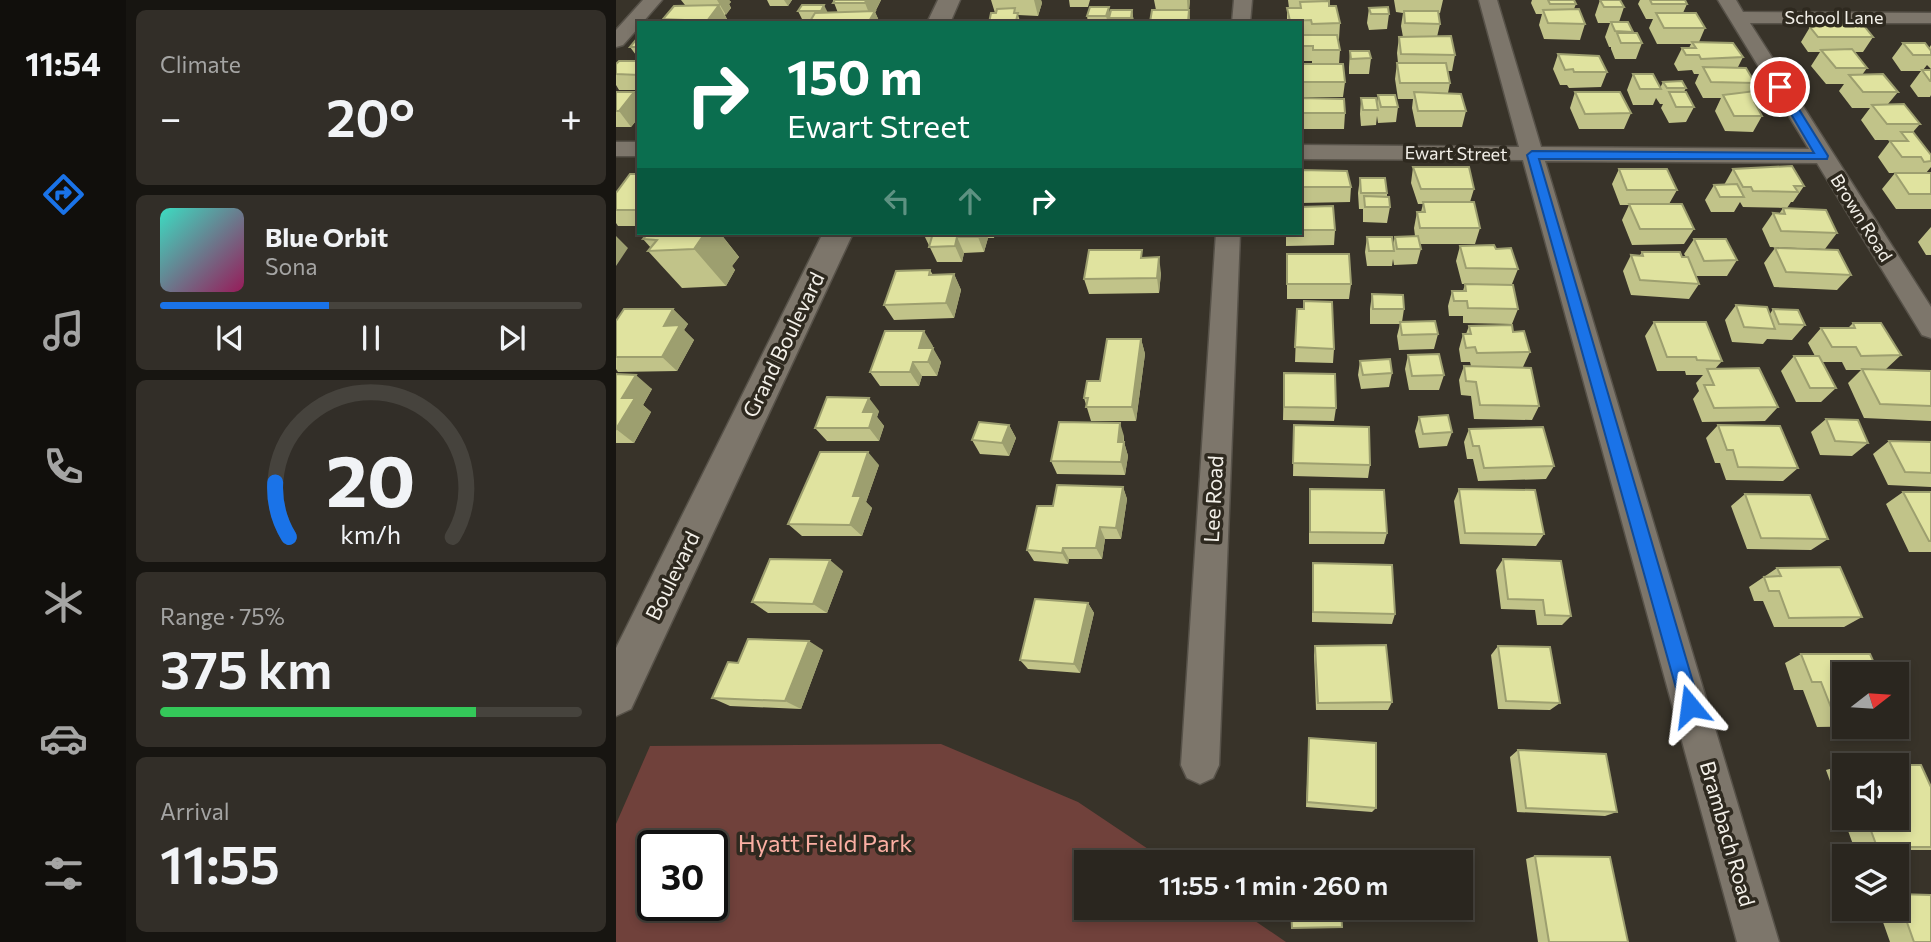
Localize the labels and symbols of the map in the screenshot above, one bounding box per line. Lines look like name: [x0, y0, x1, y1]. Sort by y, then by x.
street label: School Lane: [1785, 6, 1883, 28]
pin: [1750, 57, 1810, 117]
street label: Ewart Street: [1404, 141, 1508, 165]
street label: Brown Road: [1826, 170, 1897, 265]
street label: Grand Boulevard: [737, 268, 829, 421]
street label: Lee Road: [1198, 455, 1227, 543]
street label: Boulevard: [639, 527, 704, 624]
north arrow: [1832, 662, 1909, 738]
position arrow: [1653, 669, 1727, 743]
street label: Brambach Road: [1696, 758, 1761, 909]
park label: Hyatt Field Park: [738, 828, 912, 857]
speed limit sign: 30: [637, 830, 728, 921]

